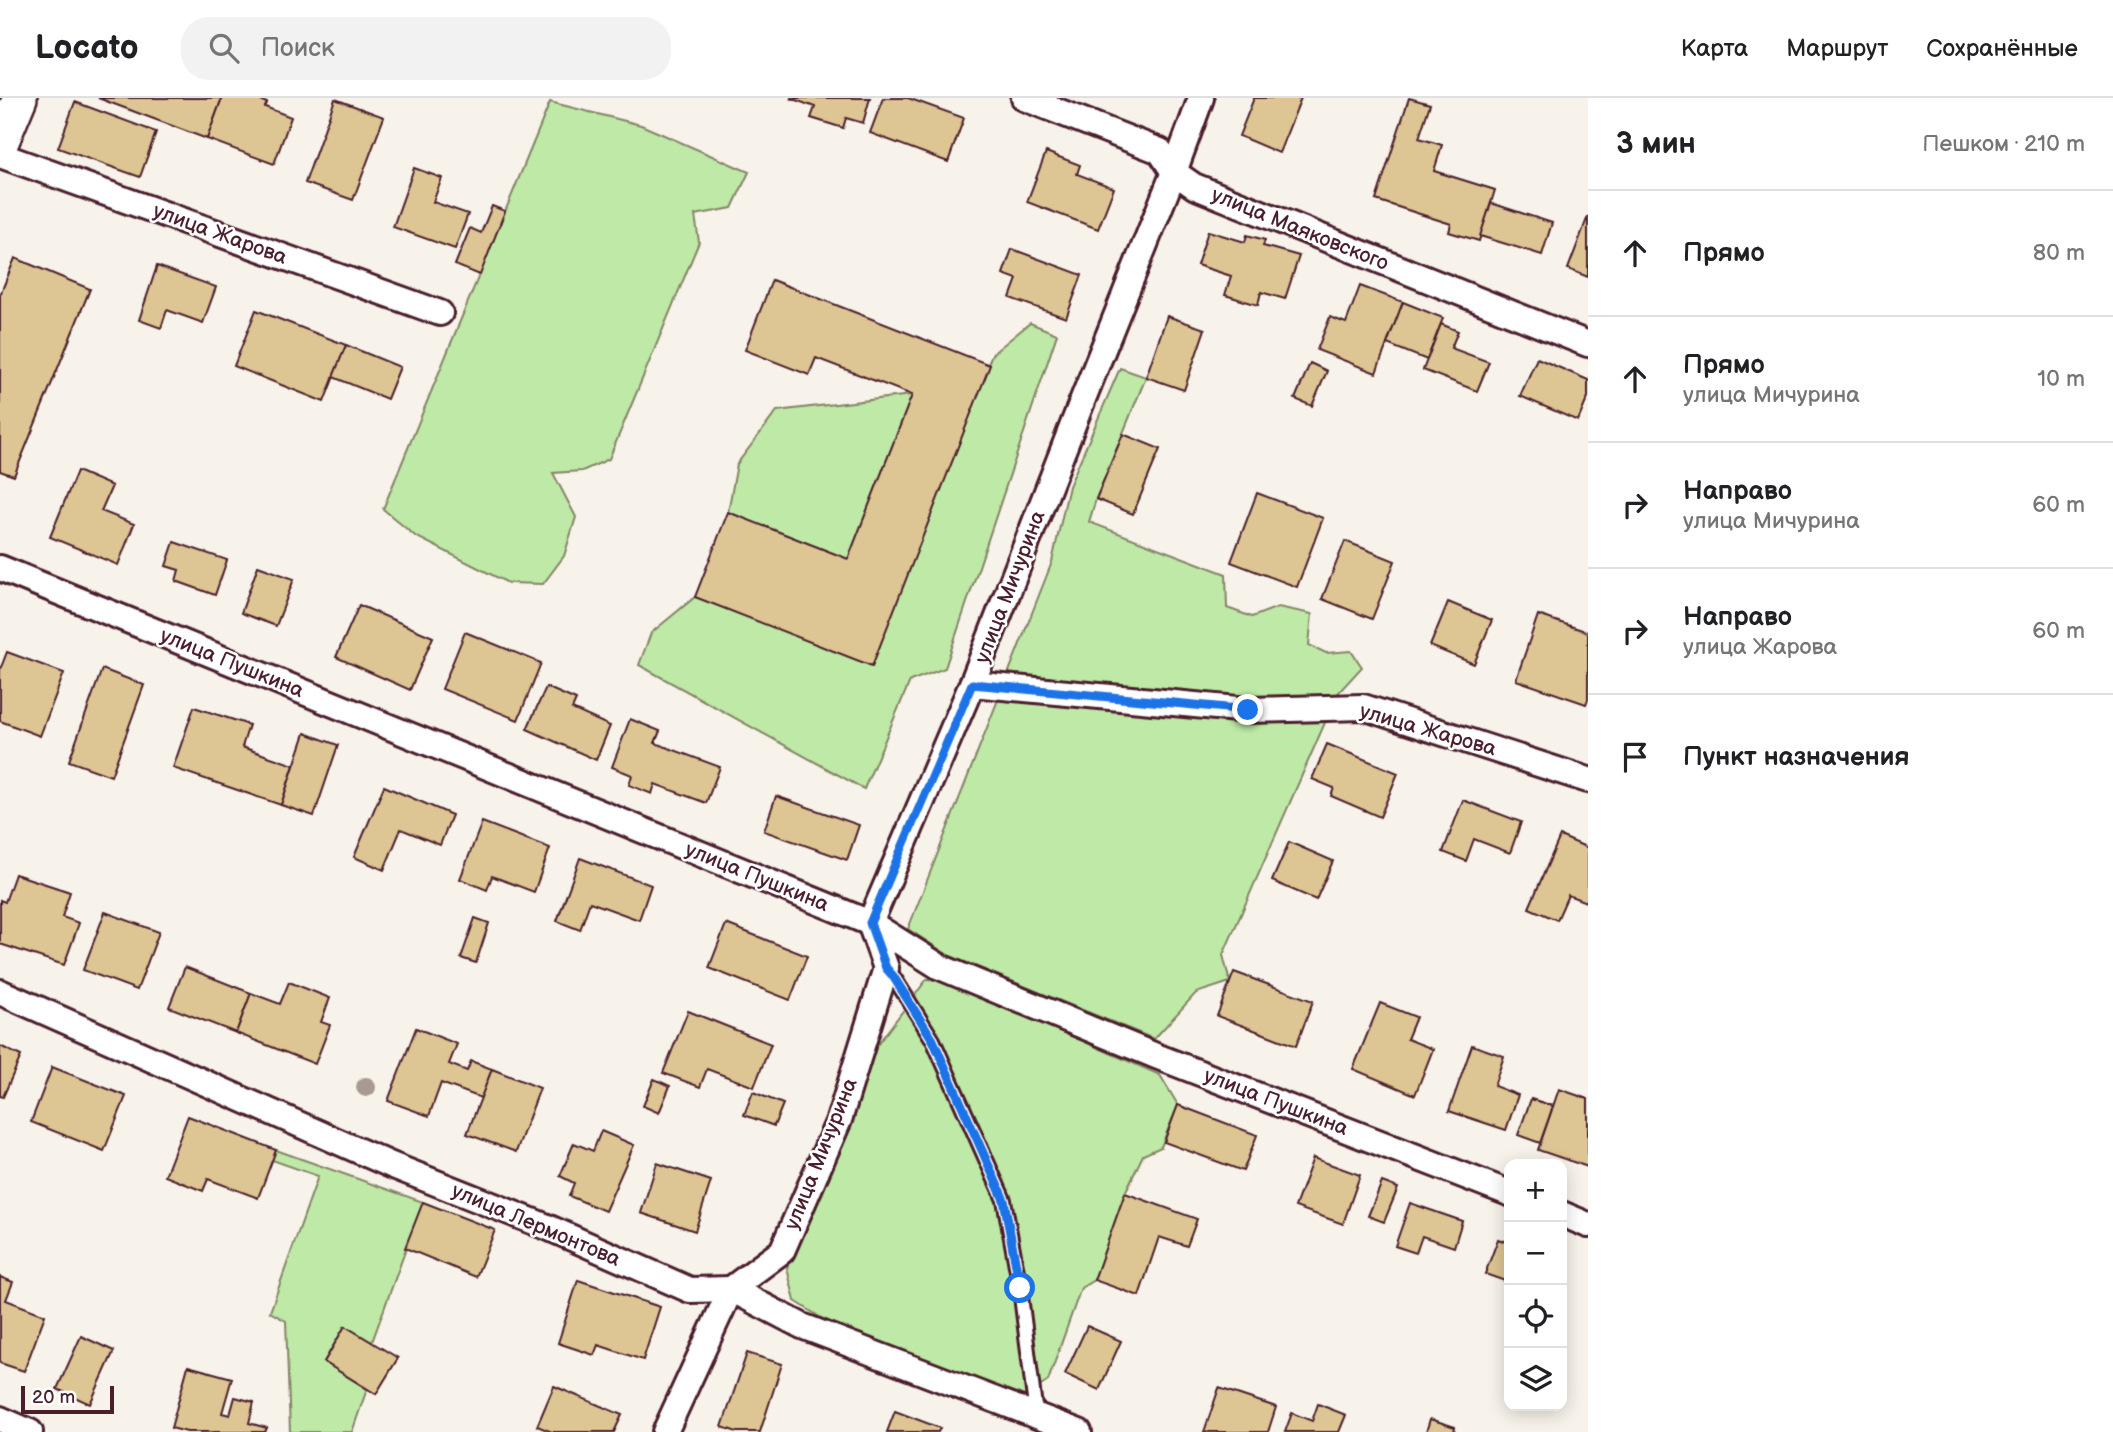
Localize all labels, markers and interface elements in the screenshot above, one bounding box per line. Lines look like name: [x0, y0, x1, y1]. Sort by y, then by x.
search box: [181, 17, 671, 80]
text: Locato: [35, 28, 139, 68]
icon: search: [205, 29, 243, 67]
text: Поиск: [261, 33, 335, 64]
text: Карта: [1681, 34, 1748, 63]
text: Маршрут: [1786, 34, 1888, 63]
text: Сохранённые: [1926, 34, 2078, 63]
text: 3 мин: [1616, 126, 1696, 162]
text: Пешком · 210 m: [1922, 130, 2085, 158]
street label: улица Маяковского: [1208, 182, 1392, 276]
street label: улица Жарова: [150, 198, 291, 270]
icon: ahead: [1616, 234, 1654, 272]
text: Прямо: [1683, 238, 1765, 269]
text: 80 m: [2033, 239, 2085, 267]
text: Прямо: [1683, 350, 1765, 381]
icon: ahead: [1616, 360, 1654, 398]
text: 10 m: [2037, 365, 2085, 393]
text: улица Мичурина: [1683, 381, 1860, 409]
text: Направо: [1683, 476, 1792, 507]
icon: right: [1616, 486, 1654, 524]
text: 60 m: [2032, 491, 2085, 519]
street label: улица Мичурина: [969, 507, 1051, 667]
text: улица Мичурина: [1683, 507, 1860, 535]
text: Направо: [1683, 602, 1792, 633]
icon: right: [1616, 612, 1654, 650]
text: 60 m: [2032, 617, 2085, 645]
street label: улица Пушкина: [157, 623, 308, 703]
text: улица Жарова: [1683, 633, 1837, 661]
route end: [1232, 694, 1263, 725]
street label: улица Жарова: [1357, 699, 1500, 762]
icon: arrive: [1616, 738, 1654, 776]
text: Пункт назначения: [1683, 742, 1909, 773]
street label: улица Пушкина: [682, 837, 833, 917]
street label: улица Пушкина: [1200, 1063, 1352, 1141]
street label: улица Мичурина: [779, 1074, 863, 1234]
map controls: [1504, 1159, 1567, 1411]
button: +: [1504, 1159, 1567, 1222]
street label: улица Лермонтова: [448, 1178, 625, 1272]
button: −: [1504, 1222, 1567, 1285]
route start: [1004, 1272, 1035, 1303]
button: locate: [1504, 1285, 1567, 1348]
button: layers: [1504, 1348, 1567, 1411]
scale bar: [21, 1383, 114, 1415]
text: 20 m: [32, 1386, 75, 1409]

